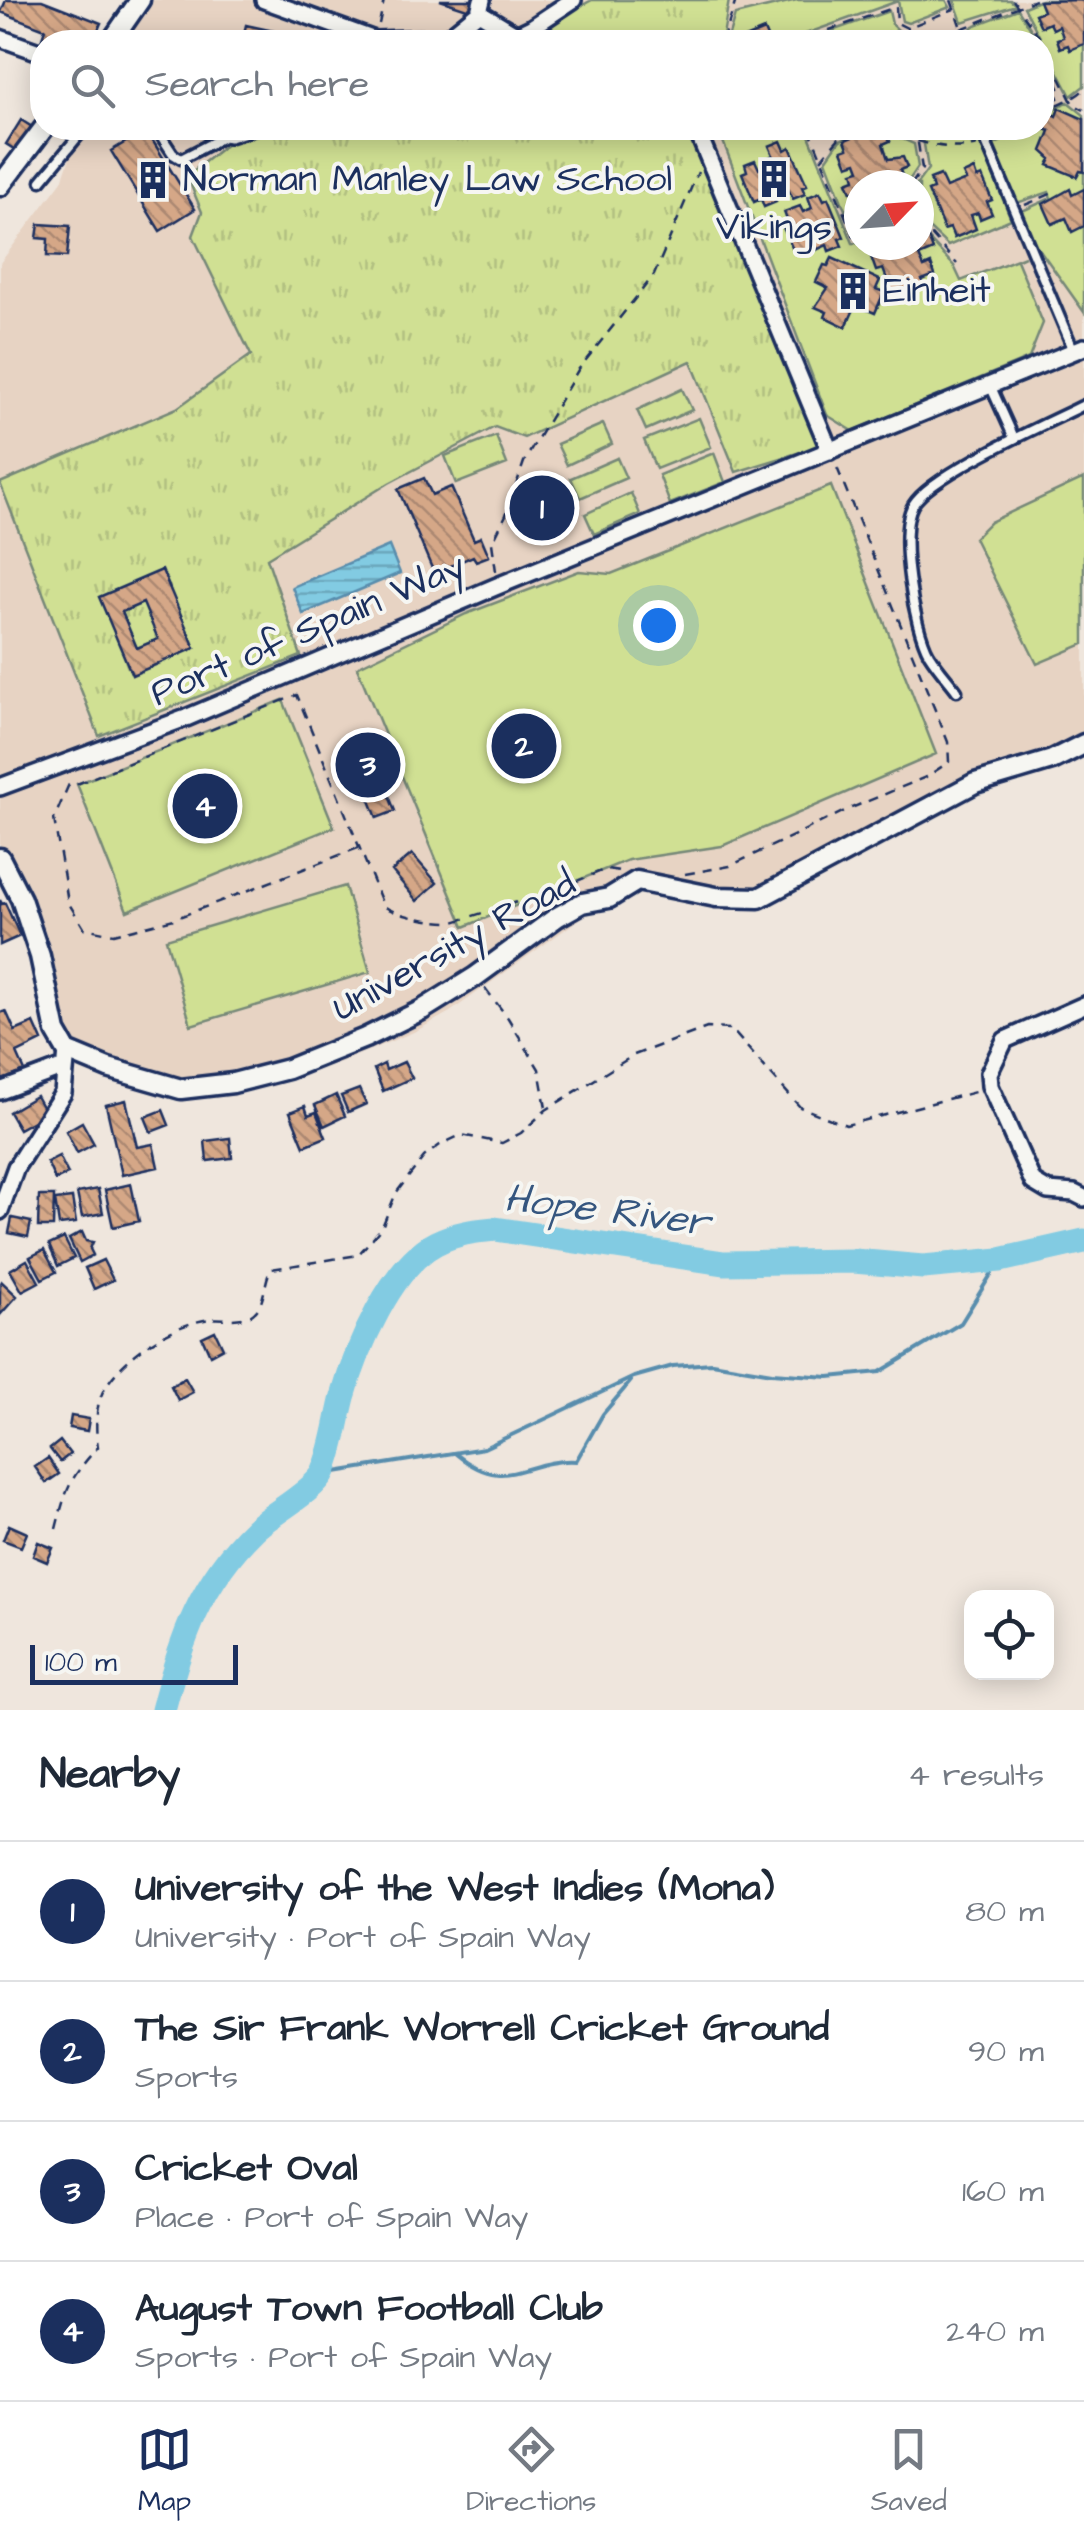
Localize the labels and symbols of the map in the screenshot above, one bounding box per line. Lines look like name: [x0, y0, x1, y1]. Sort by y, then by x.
place label: Norman Manley Law School: [183, 154, 672, 207]
building icon: Vikings: [753, 158, 795, 200]
building icon: Norman Manley Law School: [132, 159, 174, 201]
north arrow: [844, 170, 934, 260]
place label: Vikings: [716, 202, 832, 254]
place label: Einheit: [883, 265, 991, 317]
building icon: Einheit: [832, 270, 874, 312]
pin: 1: [510, 470, 574, 546]
street label: Port of Spain Way: [143, 540, 474, 721]
your location: [633, 600, 684, 651]
pin: 2: [492, 708, 556, 784]
pin: 3: [336, 728, 400, 802]
pin: 4: [172, 768, 238, 844]
street label: University Road: [323, 858, 586, 1035]
water label: Hope River: [502, 1171, 716, 1251]
scale bar: [30, 1640, 238, 1684]

